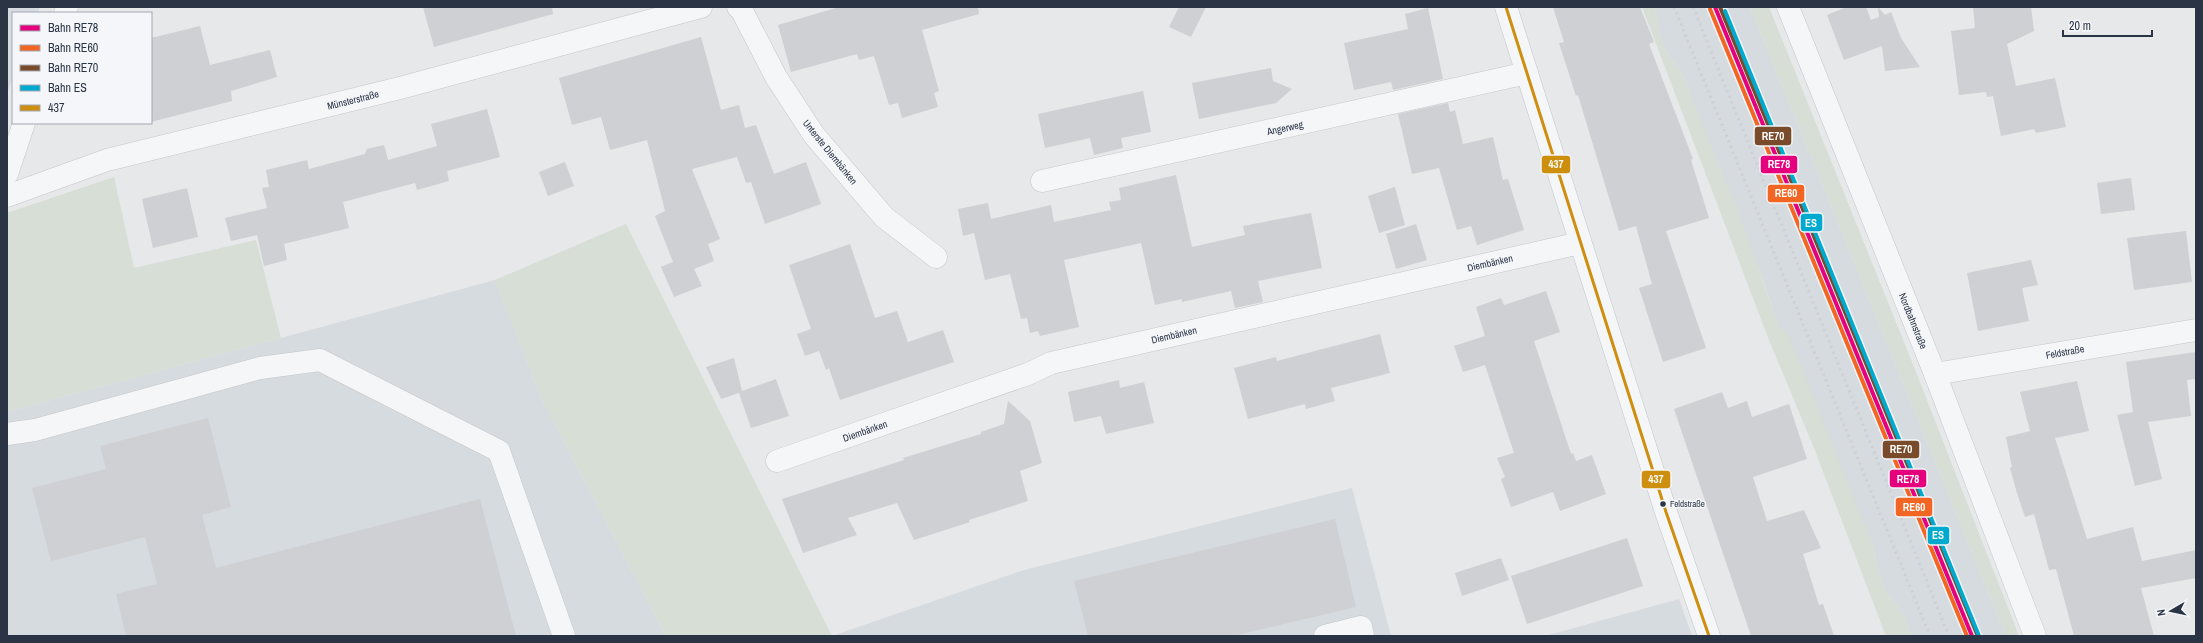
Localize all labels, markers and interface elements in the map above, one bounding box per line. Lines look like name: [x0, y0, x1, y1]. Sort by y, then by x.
legend: [12, 12, 152, 124]
scale bar: [2063, 12, 2152, 38]
text: 20 m: [2069, 18, 2091, 34]
text: Bahn RE78: [48, 20, 98, 36]
text: Bahn RE60: [48, 40, 98, 56]
text: Bahn RE70: [48, 60, 98, 76]
text: Bahn ES: [48, 80, 87, 96]
street label: Münsterstraße: [326, 87, 381, 113]
text: 437: [48, 100, 65, 116]
street label: Unterste Diembänken: [800, 117, 860, 187]
street label: Angerweg: [1265, 118, 1305, 138]
line badge: RE70: [1754, 126, 1792, 146]
text: RE70: [1762, 129, 1784, 143]
line badge: 437: [1541, 155, 1571, 174]
line badge: RE78: [1760, 155, 1798, 174]
text: 437: [1548, 157, 1564, 171]
text: RE78: [1768, 157, 1790, 171]
line badge: RE60: [1767, 184, 1805, 203]
text: RE60: [1775, 186, 1797, 200]
line badge: ES: [1800, 213, 1823, 232]
text: ES: [1805, 216, 1817, 230]
street label: Diembänken: [1466, 251, 1514, 275]
street label: Nordbahnstraße: [1896, 291, 1930, 351]
street label: Diembänken: [1150, 323, 1198, 347]
street label: Feldstraße: [2045, 342, 2086, 362]
street label: Diembänken: [841, 417, 889, 445]
line badge: RE70: [1882, 440, 1920, 459]
text: RE70: [1890, 442, 1912, 456]
line badge: RE78: [1889, 469, 1927, 488]
line badge: 437: [1641, 470, 1671, 489]
text: 437: [1648, 472, 1664, 486]
text: RE78: [1897, 472, 1919, 486]
line badge: RE60: [1895, 497, 1933, 517]
place label: Feldstraße: [1670, 498, 1705, 510]
marker: Feldstraße: [1658, 499, 1668, 509]
text: RE60: [1903, 500, 1925, 514]
line badge: ES: [1927, 526, 1950, 545]
text: ES: [1932, 528, 1944, 542]
north arrow: [2151, 591, 2191, 631]
text: N: [2154, 608, 2169, 617]

